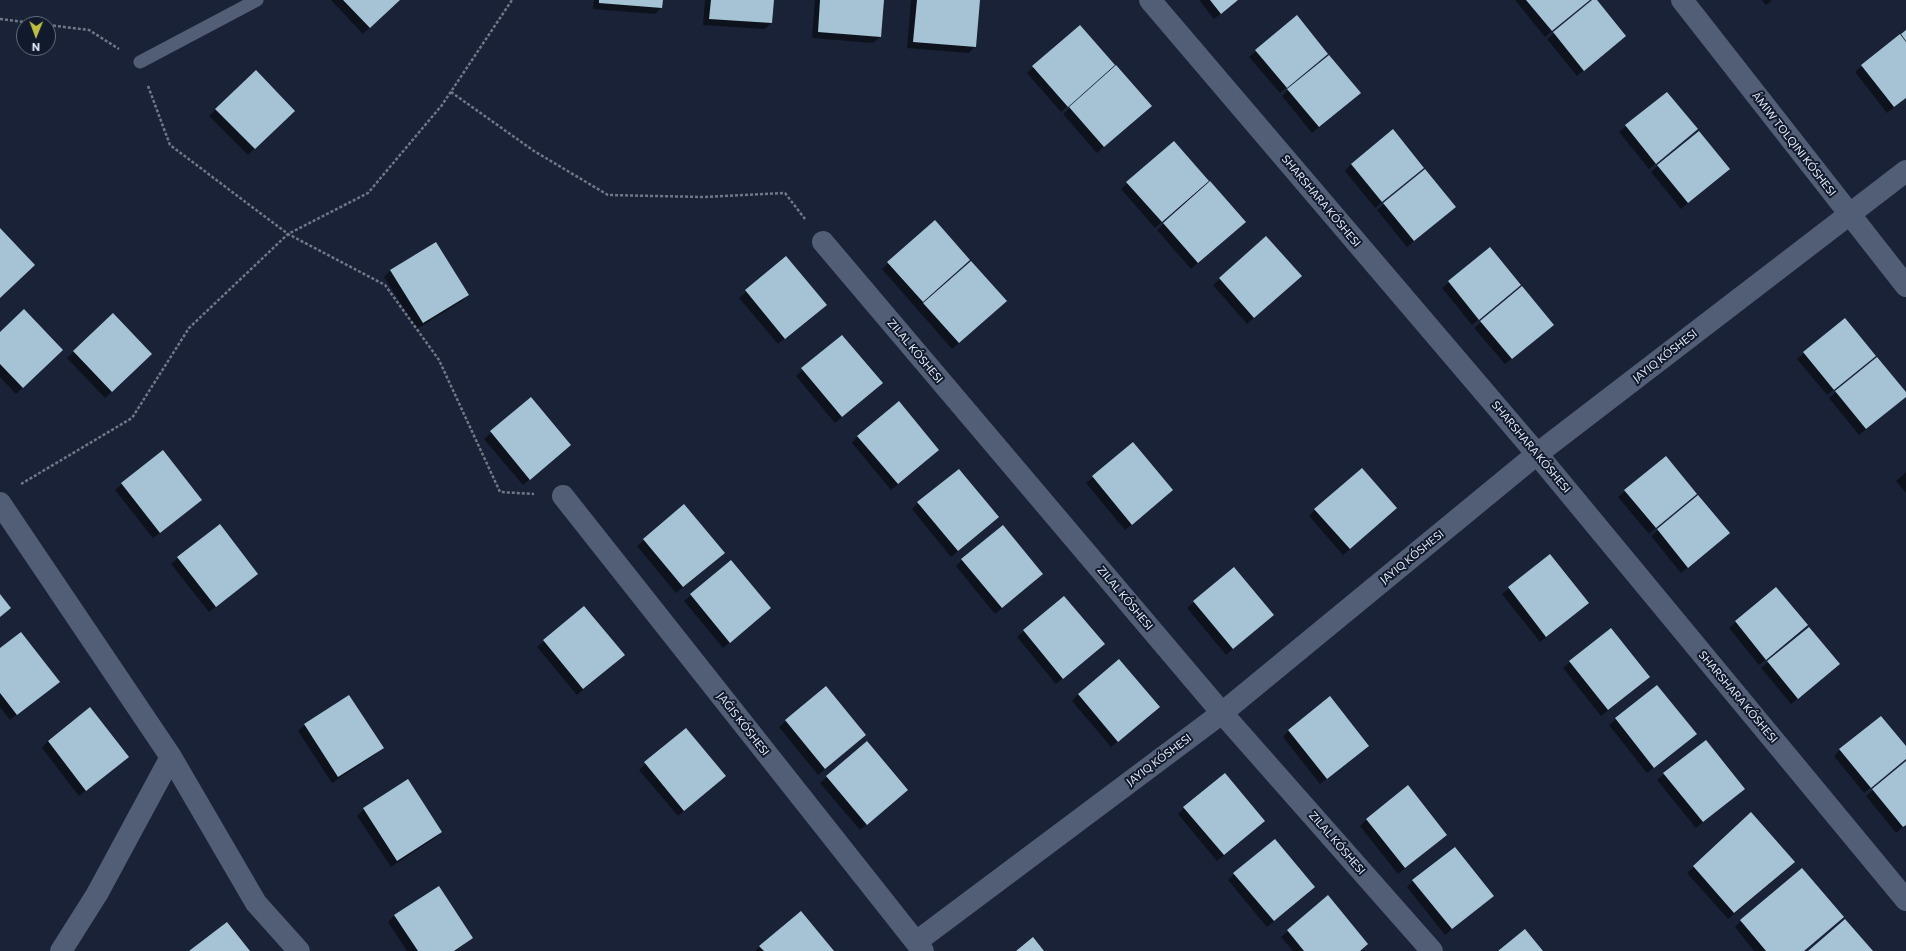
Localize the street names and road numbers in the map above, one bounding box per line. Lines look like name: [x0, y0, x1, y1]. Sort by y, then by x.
street label: ÁMIW TOLQINI KÓSHESI: [1749, 89, 1839, 199]
street label: SHARSHARA KÓSHESI: [1279, 152, 1363, 250]
street label: ZILAL KÓSHESI: [884, 316, 946, 386]
street label: JAYIQ KÓSHESI: [1630, 327, 1700, 385]
street label: SHARSHARA KÓSHESI: [1489, 398, 1573, 496]
street label: JAYIQ KÓSHESI: [1378, 527, 1446, 587]
street label: ZILAL KÓSHESI: [1094, 563, 1156, 633]
street label: SHARSHARA KÓSHESI: [1696, 648, 1780, 746]
street label: JAǴIS KÓSHESI: [714, 690, 772, 758]
street label: JAYIQ KÓSHESI: [1124, 731, 1194, 789]
street label: ZILAL KÓSHESI: [1306, 809, 1368, 877]

